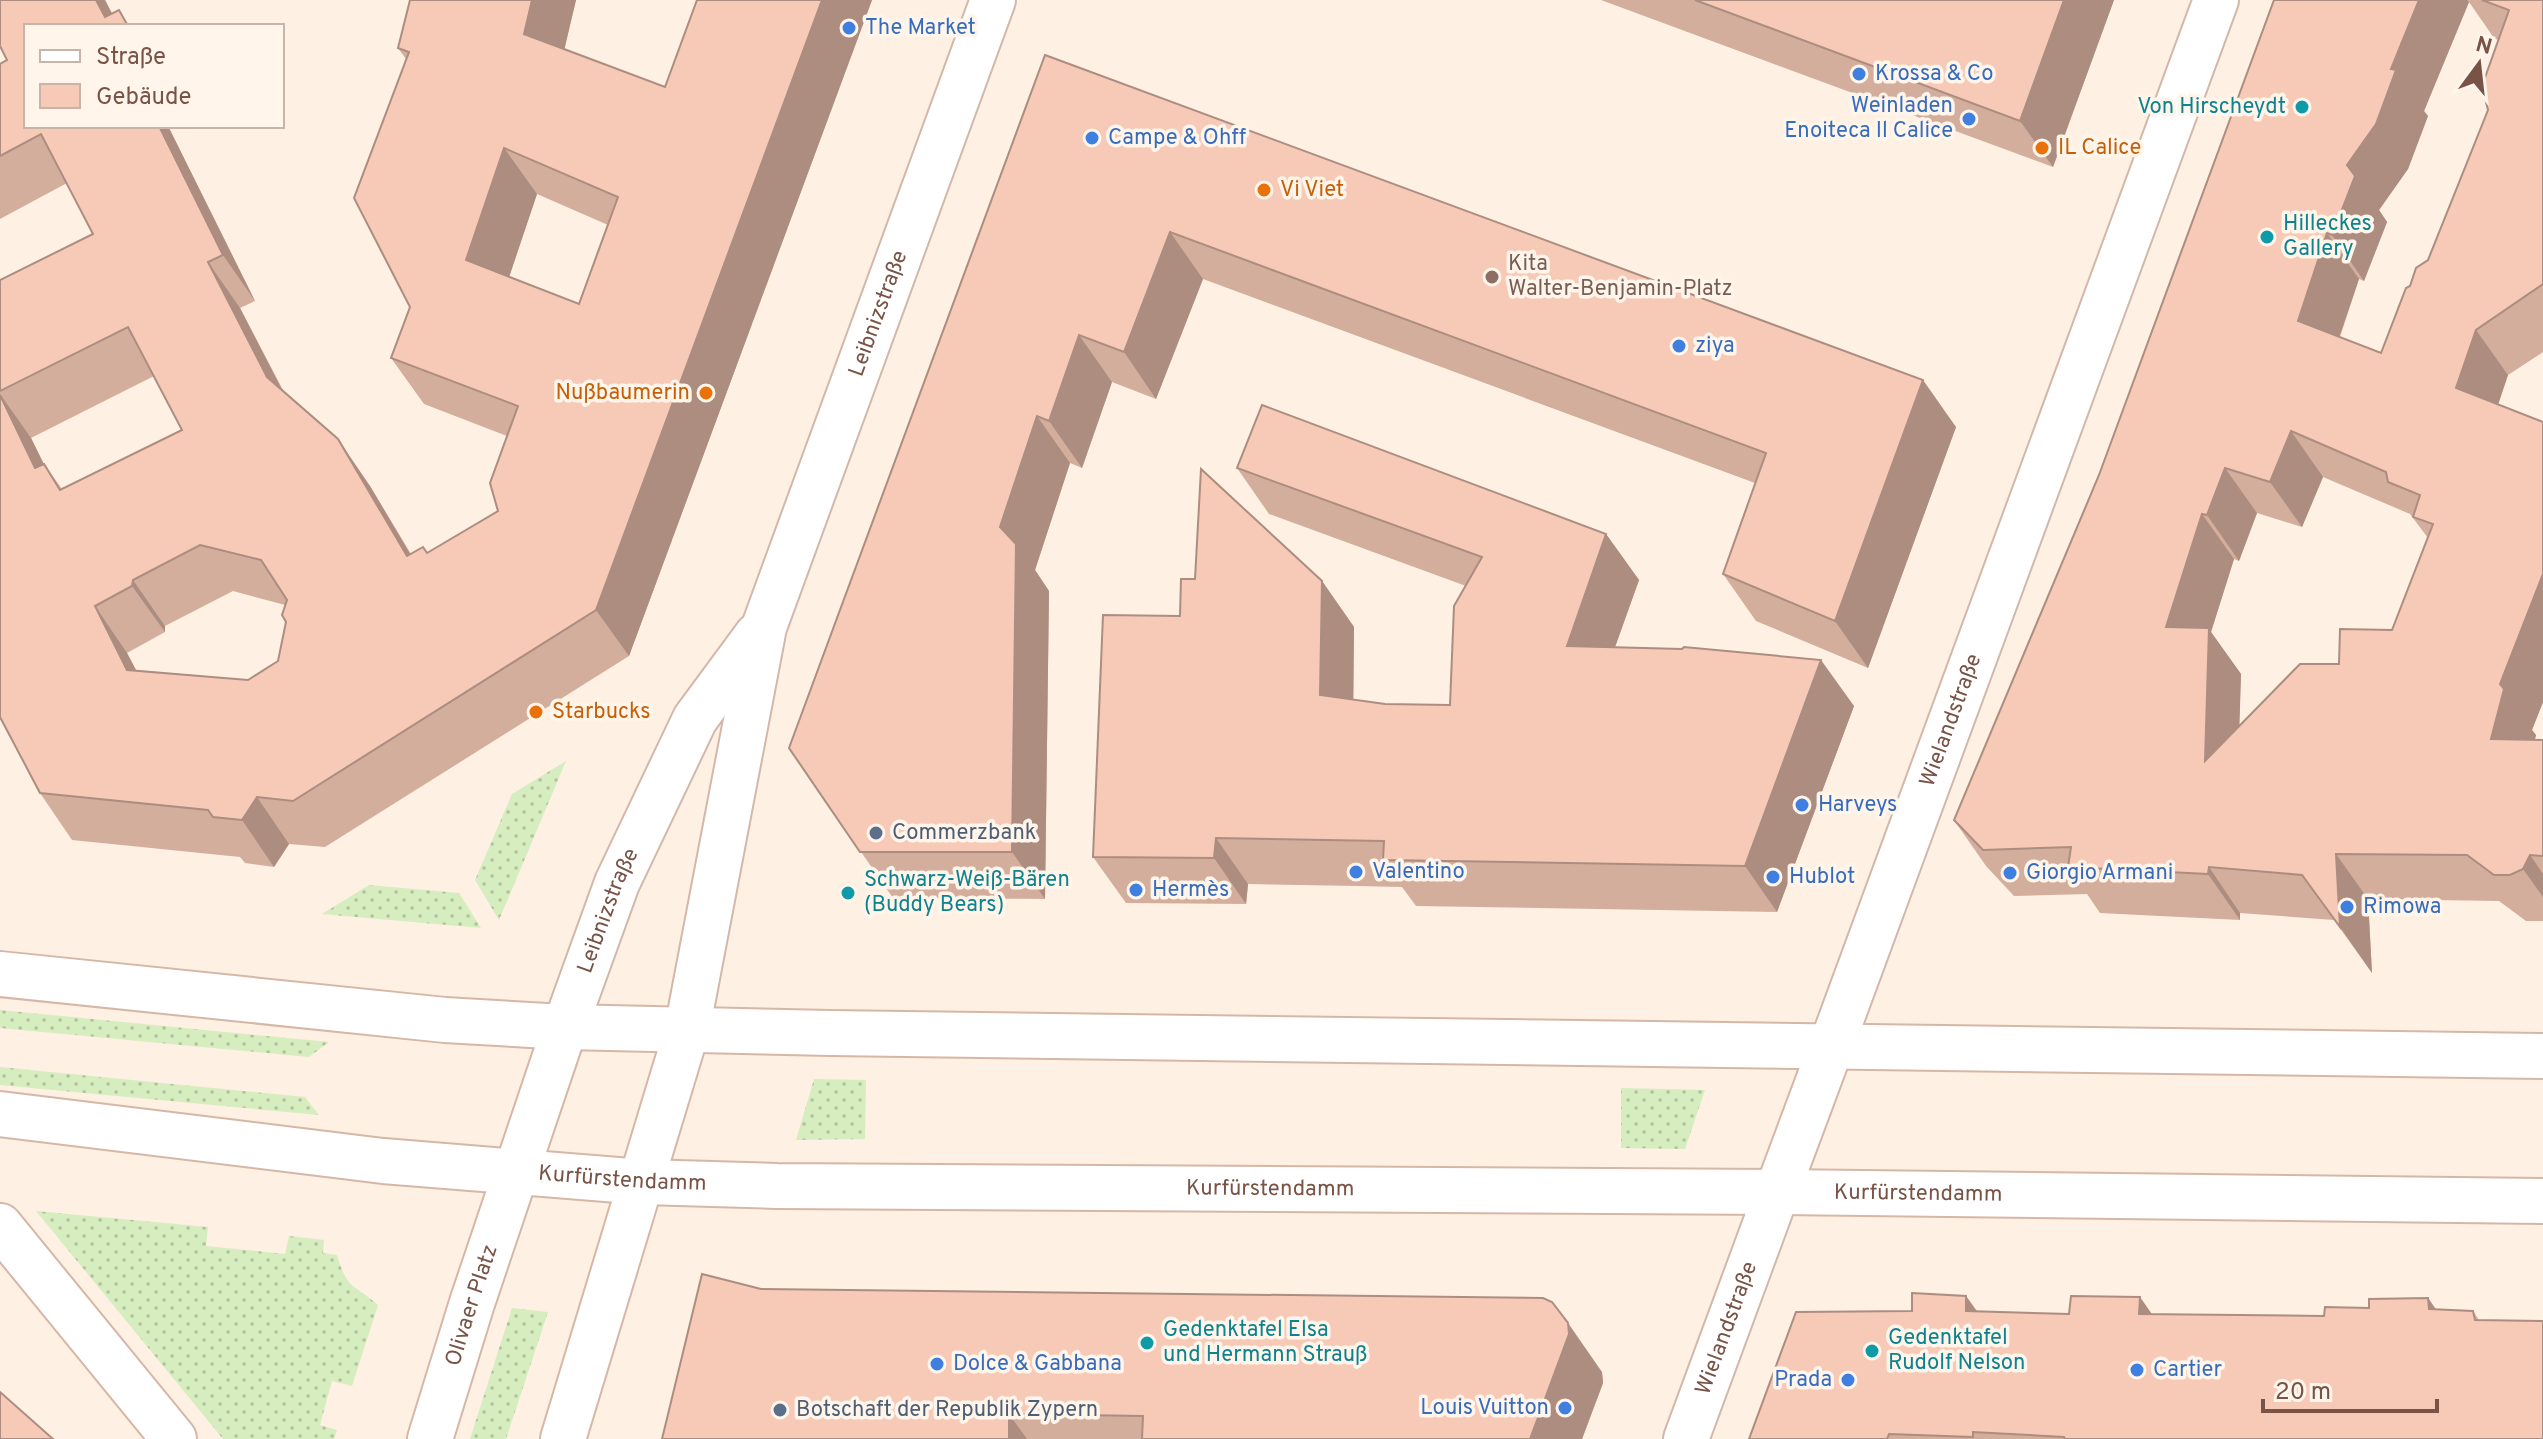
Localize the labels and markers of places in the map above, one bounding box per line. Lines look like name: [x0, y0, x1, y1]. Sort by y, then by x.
place label: The Market: [865, 15, 976, 42]
marker: The Market: [840, 19, 858, 37]
place label: Krossa & Co: [1875, 61, 1993, 88]
marker: Krossa & Co: [1850, 65, 1868, 83]
place label: Weinladen Enoiteca Il Calice: [1784, 93, 1953, 145]
place label: Von Hirscheydt: [2137, 94, 2286, 121]
marker: Von Hirscheydt: [2293, 98, 2311, 116]
marker: Weinladen Enoiteca Il Calice: [1960, 110, 1978, 128]
place label: Campe & Ohff: [1108, 125, 1246, 152]
marker: Campe & Ohff: [1083, 129, 1101, 147]
place label: IL Calice: [2058, 135, 2141, 162]
marker: IL Calice: [2033, 139, 2051, 157]
place label: Vi Viet: [1280, 177, 1344, 204]
marker: Vi Viet: [1255, 181, 1273, 199]
place label: Hilleckes Gallery: [2283, 211, 2372, 263]
marker: Hilleckes Gallery: [2258, 228, 2276, 246]
place label: Kita Walter-Benjamin-Platz: [1508, 251, 1733, 303]
marker: Kita Walter-Benjamin-Platz: [1483, 268, 1501, 286]
place label: ziya: [1695, 333, 1734, 360]
marker: ziya: [1670, 337, 1688, 355]
place label: Nußbaumerin: [555, 380, 690, 407]
marker: Nußbaumerin: [697, 384, 715, 402]
place label: Starbucks: [552, 699, 651, 726]
marker: Starbucks: [527, 703, 545, 721]
place label: Harveys: [1818, 792, 1897, 819]
marker: Harveys: [1793, 796, 1811, 814]
place label: Commerzbank: [892, 820, 1037, 847]
marker: Commerzbank: [867, 824, 885, 842]
place label: Valentino: [1372, 859, 1465, 886]
place label: Giorgio Armani: [2026, 860, 2173, 887]
marker: Valentino: [1347, 863, 1365, 881]
place label: Hublot: [1789, 864, 1855, 891]
marker: Giorgio Armani: [2001, 864, 2019, 882]
place label: Schwarz-Weiß-Bären (Buddy Bears): [864, 867, 1070, 919]
marker: Hublot: [1764, 868, 1782, 886]
place label: Hermès: [1152, 877, 1229, 904]
marker: Hermès: [1127, 881, 1145, 899]
marker: Schwarz-Weiß-Bären (Buddy Bears): [839, 884, 857, 902]
place label: Rimowa: [2363, 894, 2441, 921]
marker: Rimowa: [2338, 898, 2356, 916]
place label: Gedenktafel Elsa und Hermann Strauß: [1163, 1317, 1367, 1369]
place label: Gedenktafel Rudolf Nelson: [1888, 1325, 2025, 1377]
marker: Gedenktafel Elsa und Hermann Strauß: [1138, 1334, 1156, 1352]
marker: Gedenktafel Rudolf Nelson: [1863, 1342, 1881, 1360]
place label: Dolce & Gabbana: [953, 1351, 1122, 1378]
marker: Dolce & Gabbana: [928, 1355, 946, 1373]
place label: Cartier: [2153, 1357, 2222, 1384]
marker: Cartier: [2128, 1361, 2146, 1379]
place label: Prada: [1774, 1367, 1832, 1394]
marker: Prada: [1839, 1371, 1857, 1389]
place label: Louis Vuitton: [1420, 1395, 1549, 1422]
place label: Botschaft der Republik Zypern: [796, 1397, 1098, 1424]
marker: Louis Vuitton: [1556, 1399, 1574, 1417]
marker: Botschaft der Republik Zypern: [771, 1401, 789, 1419]

